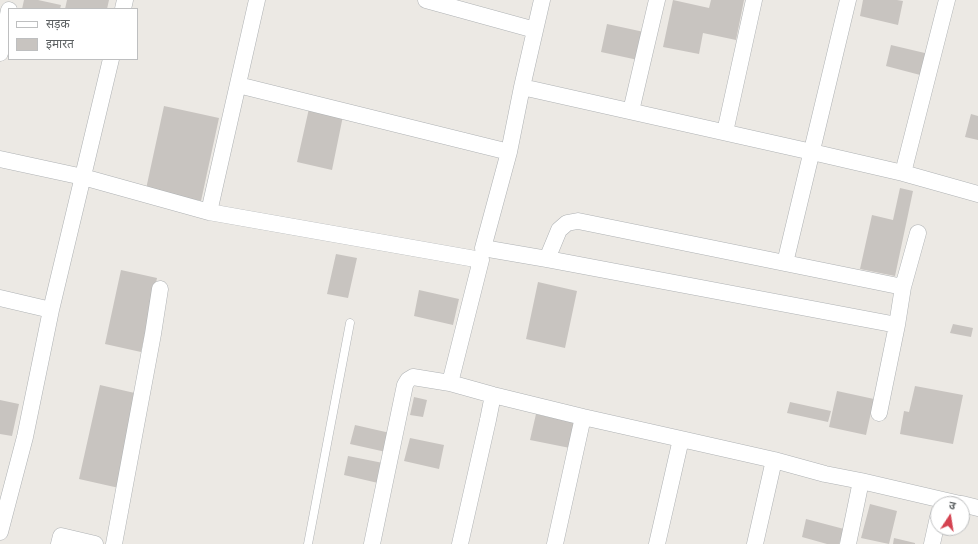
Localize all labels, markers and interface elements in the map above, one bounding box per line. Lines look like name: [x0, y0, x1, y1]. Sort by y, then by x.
legend: [8, 8, 138, 60]
text: सड़क: [46, 16, 70, 32]
text: इमारत: [46, 36, 74, 52]
north arrow: [930, 496, 970, 536]
text: उ: [948, 498, 957, 513]

